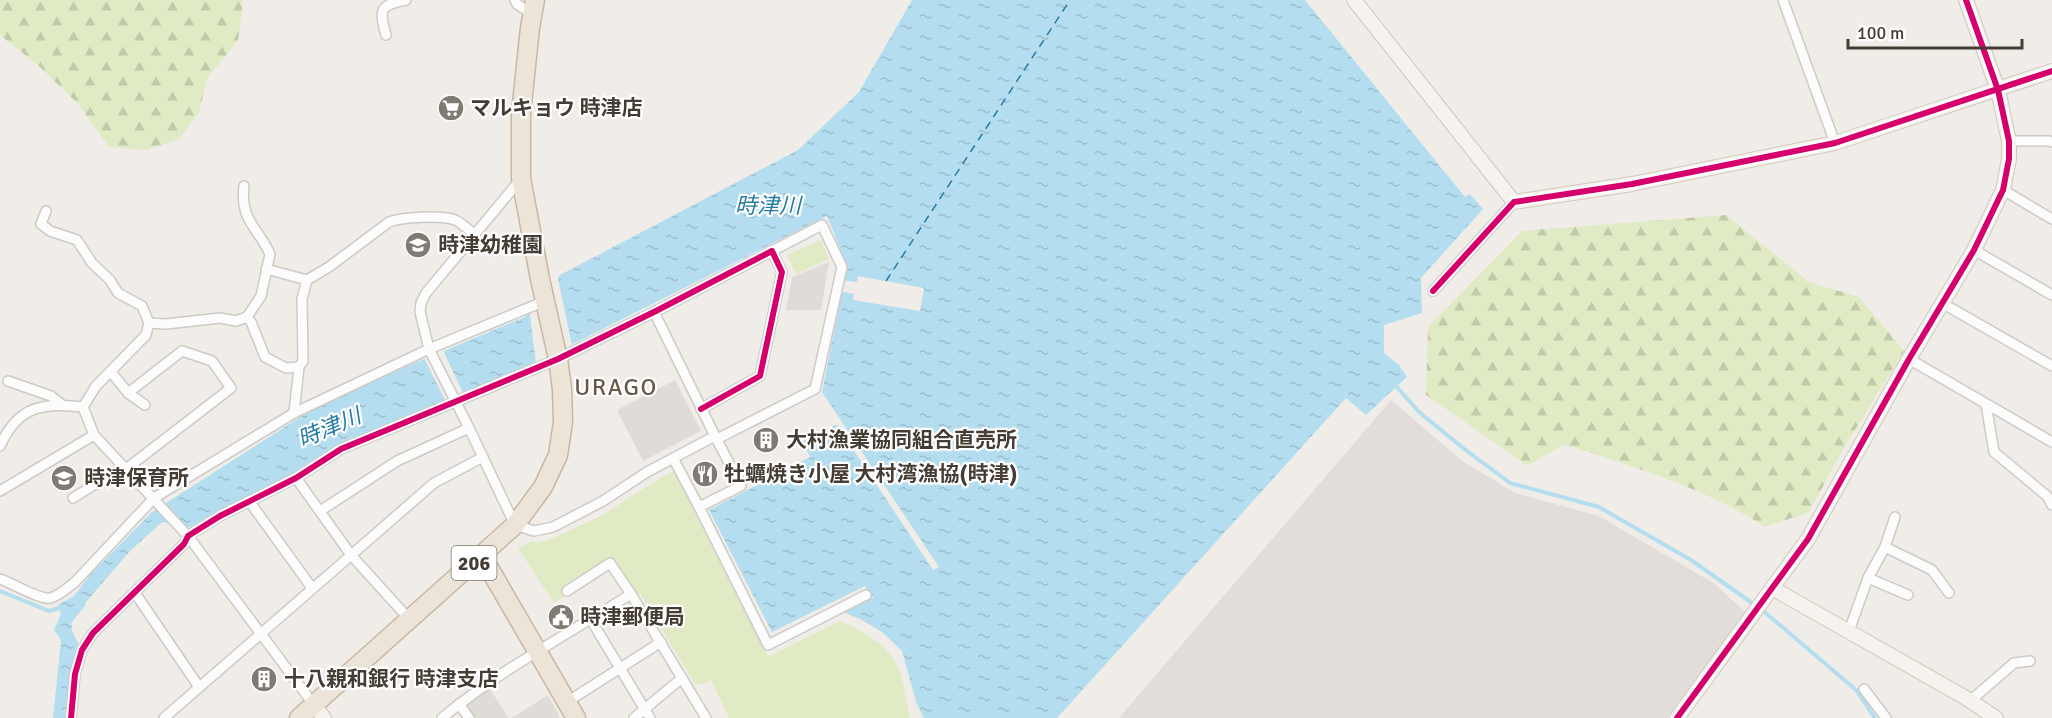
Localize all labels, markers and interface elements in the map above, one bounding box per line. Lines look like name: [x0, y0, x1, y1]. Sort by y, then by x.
scale bar: [1848, 12, 2022, 50]
text: 100 m: [1857, 22, 1904, 44]
supermarket icon: マルキョウ 時津店: [436, 93, 466, 123]
place label: マルキョウ 時津店: [470, 95, 643, 121]
water label: 時津川: [735, 192, 803, 219]
school or university icon: 時津幼稚園: [403, 230, 433, 260]
place label: 時津幼稚園: [438, 232, 543, 258]
district label: URAGO: [574, 372, 658, 402]
water label: 時津川: [294, 401, 367, 453]
building icon: 大村漁業協同組合直売所: [751, 425, 781, 455]
place label: 大村漁業協同組合直売所: [786, 427, 1017, 453]
restaurant icon: 牡蠣焼き小屋 大村湾漁協(時津): [690, 459, 720, 489]
place label: 牡蠣焼き小屋 大村湾漁協(時津): [724, 461, 1017, 487]
school or university icon: 時津保育所: [49, 463, 79, 493]
place label: 時津保育所: [84, 465, 189, 491]
road number: 206: [452, 546, 496, 580]
public building icon: 時津郵便局: [546, 602, 576, 632]
place label: 時津郵便局: [580, 604, 685, 630]
building icon: 十八親和銀行 時津支店: [249, 664, 279, 694]
place label: 十八親和銀行 時津支店: [284, 666, 499, 692]

